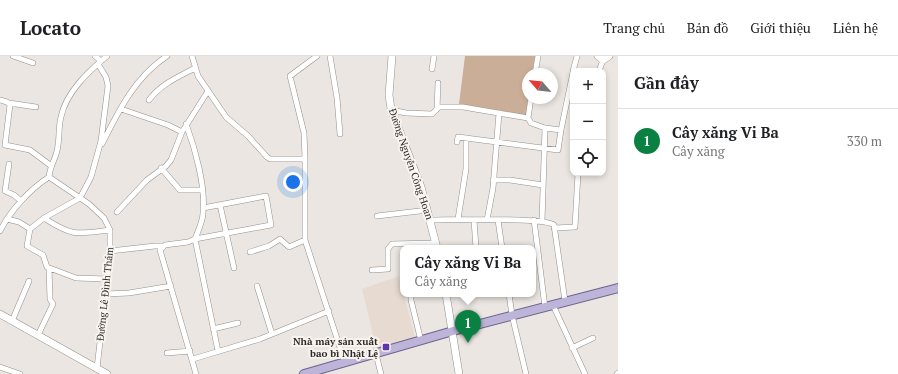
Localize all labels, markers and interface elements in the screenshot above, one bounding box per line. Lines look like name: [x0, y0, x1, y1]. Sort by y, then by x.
text: Locato: [20, 15, 81, 40]
text: Trang chủ: [603, 18, 665, 37]
text: Bản đồ: [687, 18, 728, 37]
text: Giới thiệu: [750, 18, 811, 37]
text: Liên hệ: [833, 18, 878, 37]
north arrow: [522, 68, 558, 104]
map controls: [570, 68, 606, 176]
button: +: [570, 68, 606, 104]
text: Gần đây: [634, 71, 699, 94]
button: −: [570, 104, 606, 140]
street label: Đường Nguyễn Công Hoan: [386, 107, 436, 221]
text: Cây xăng Vi Ba: [672, 122, 779, 142]
text: 1: [643, 132, 651, 150]
text: 330 m: [847, 132, 882, 150]
button: locate: [570, 140, 606, 176]
text: Cây xăng: [672, 142, 725, 160]
your location: [283, 172, 303, 192]
popup: [400, 245, 536, 297]
street label: Đường Lê Đình Thám: [94, 246, 116, 342]
text: Cây xăng Vi Ba: [415, 252, 521, 272]
text: Cây xăng: [415, 272, 467, 290]
pin: 1: [455, 310, 481, 343]
place label: Nhà máy sản xuất bao bì Nhật Lệ: [293, 335, 379, 360]
marker: Nhà máy sản xuất bao bì Nhật Lệ: [381, 342, 391, 352]

